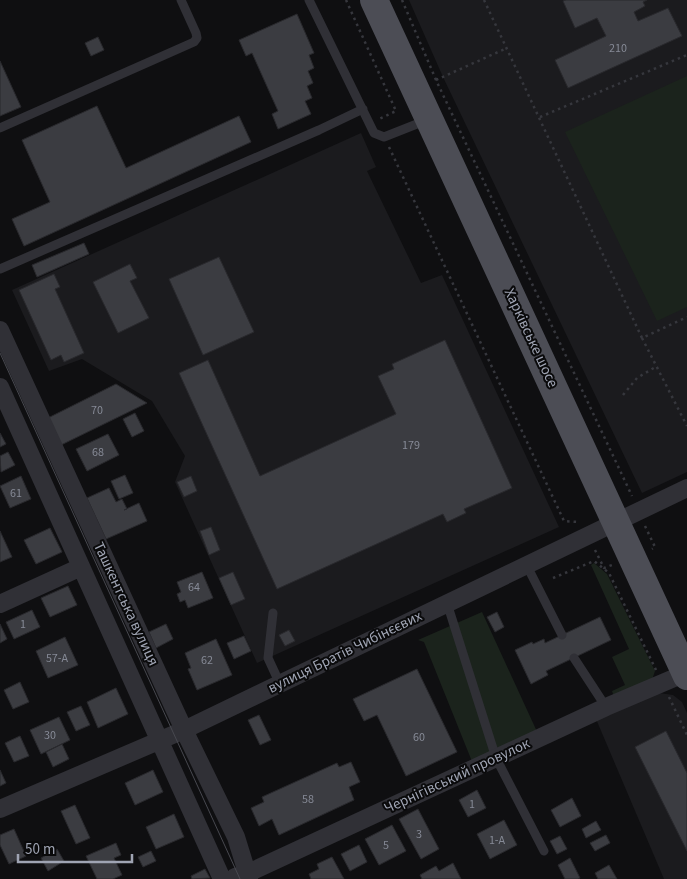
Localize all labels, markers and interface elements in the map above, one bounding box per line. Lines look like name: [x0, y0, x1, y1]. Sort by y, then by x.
house number: 210: [609, 40, 627, 57]
street label: Харківське шосе: [499, 285, 563, 391]
house number: 70: [91, 402, 103, 419]
house number: 179: [402, 437, 420, 454]
house number: 68: [92, 444, 104, 461]
house number: 61: [10, 485, 22, 502]
street label: Ташкентська вулиця: [88, 539, 164, 669]
house number: 64: [188, 579, 200, 596]
street label: вулиця Братів Чибінєєвих: [264, 605, 426, 699]
house number: 1: [20, 616, 26, 633]
house number: 57-А: [46, 650, 69, 667]
house number: 62: [201, 652, 213, 669]
house number: 30: [44, 727, 56, 744]
house number: 60: [413, 729, 425, 746]
street label: Чернігівський провулок: [381, 733, 534, 819]
house number: 58: [302, 791, 314, 808]
house number: 1: [469, 796, 475, 813]
house number: 3: [416, 826, 422, 843]
scale bar: [18, 832, 131, 864]
house number: 1-А: [489, 832, 506, 849]
house number: 5: [383, 837, 389, 854]
text: 50 m: [25, 839, 55, 860]

